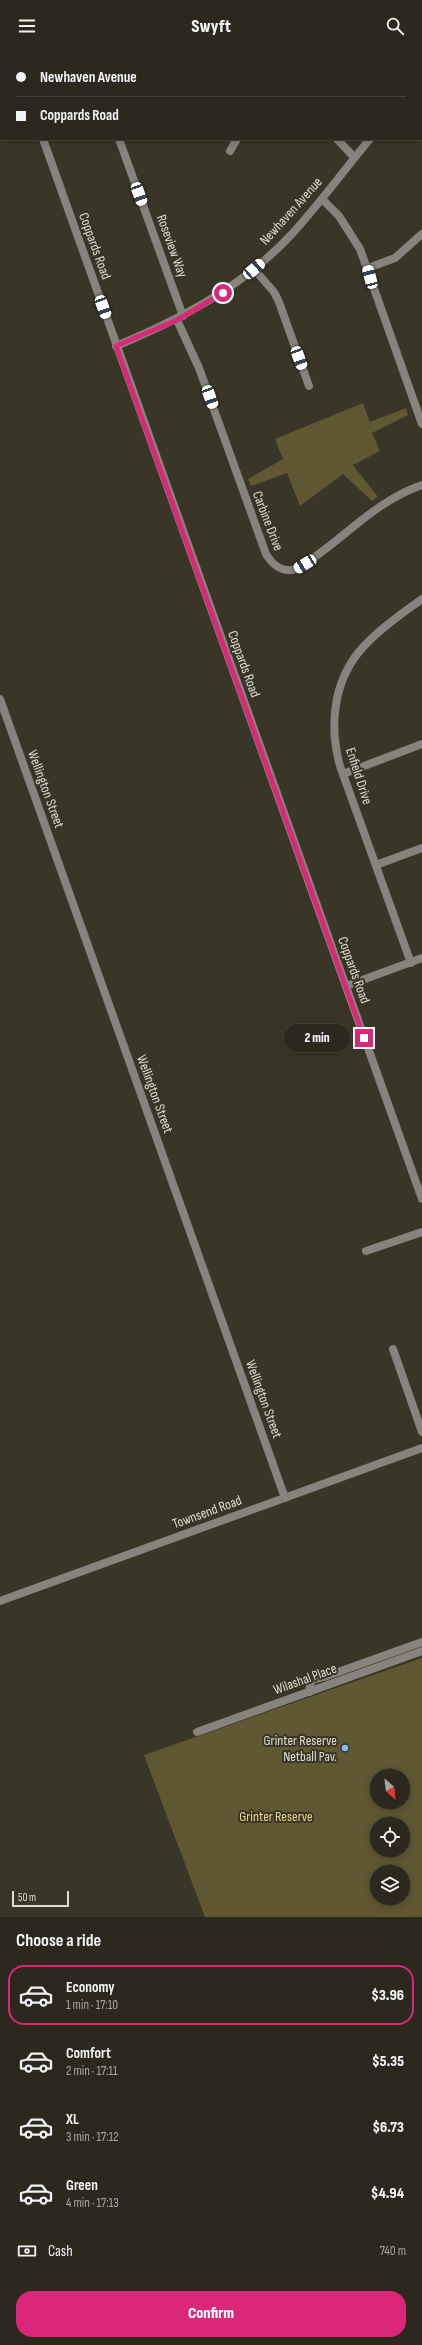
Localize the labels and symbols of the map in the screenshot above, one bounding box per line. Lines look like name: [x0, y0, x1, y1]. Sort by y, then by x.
street label: Newhaven Avenue: [256, 174, 326, 248]
car: [129, 181, 149, 207]
street label: Coppards Road: [75, 210, 115, 282]
street label: Roseview Way: [153, 212, 191, 280]
car: [241, 257, 267, 281]
car: [361, 264, 379, 290]
route start: [214, 284, 232, 302]
car: [93, 294, 113, 320]
car: [289, 345, 309, 371]
car: [200, 384, 220, 410]
street label: Carbine Drive: [249, 489, 287, 553]
car: [292, 553, 318, 575]
street label: Coppards Road: [224, 628, 264, 700]
street label: Enfield Drive: [342, 745, 376, 807]
street label: Wellington Street: [24, 748, 68, 830]
street label: Coppards Road: [334, 934, 374, 1006]
callout: 2 min: [284, 1024, 350, 1052]
route end: [355, 1029, 373, 1047]
street label: Wellington Street: [133, 1053, 177, 1135]
street label: Wellington Street: [242, 1358, 286, 1440]
street label: Townsend Road: [170, 1492, 244, 1532]
street label: Wilashal Place: [271, 1660, 339, 1698]
place label: Grinter Reserve Netball Pav.: [264, 1732, 337, 1765]
marker: Grinter Reserve Netball Pav.: [340, 1743, 350, 1753]
north arrow: [370, 1769, 410, 1809]
park label: Grinter Reserve: [239, 1808, 313, 1825]
scale bar: [12, 1889, 69, 1908]

